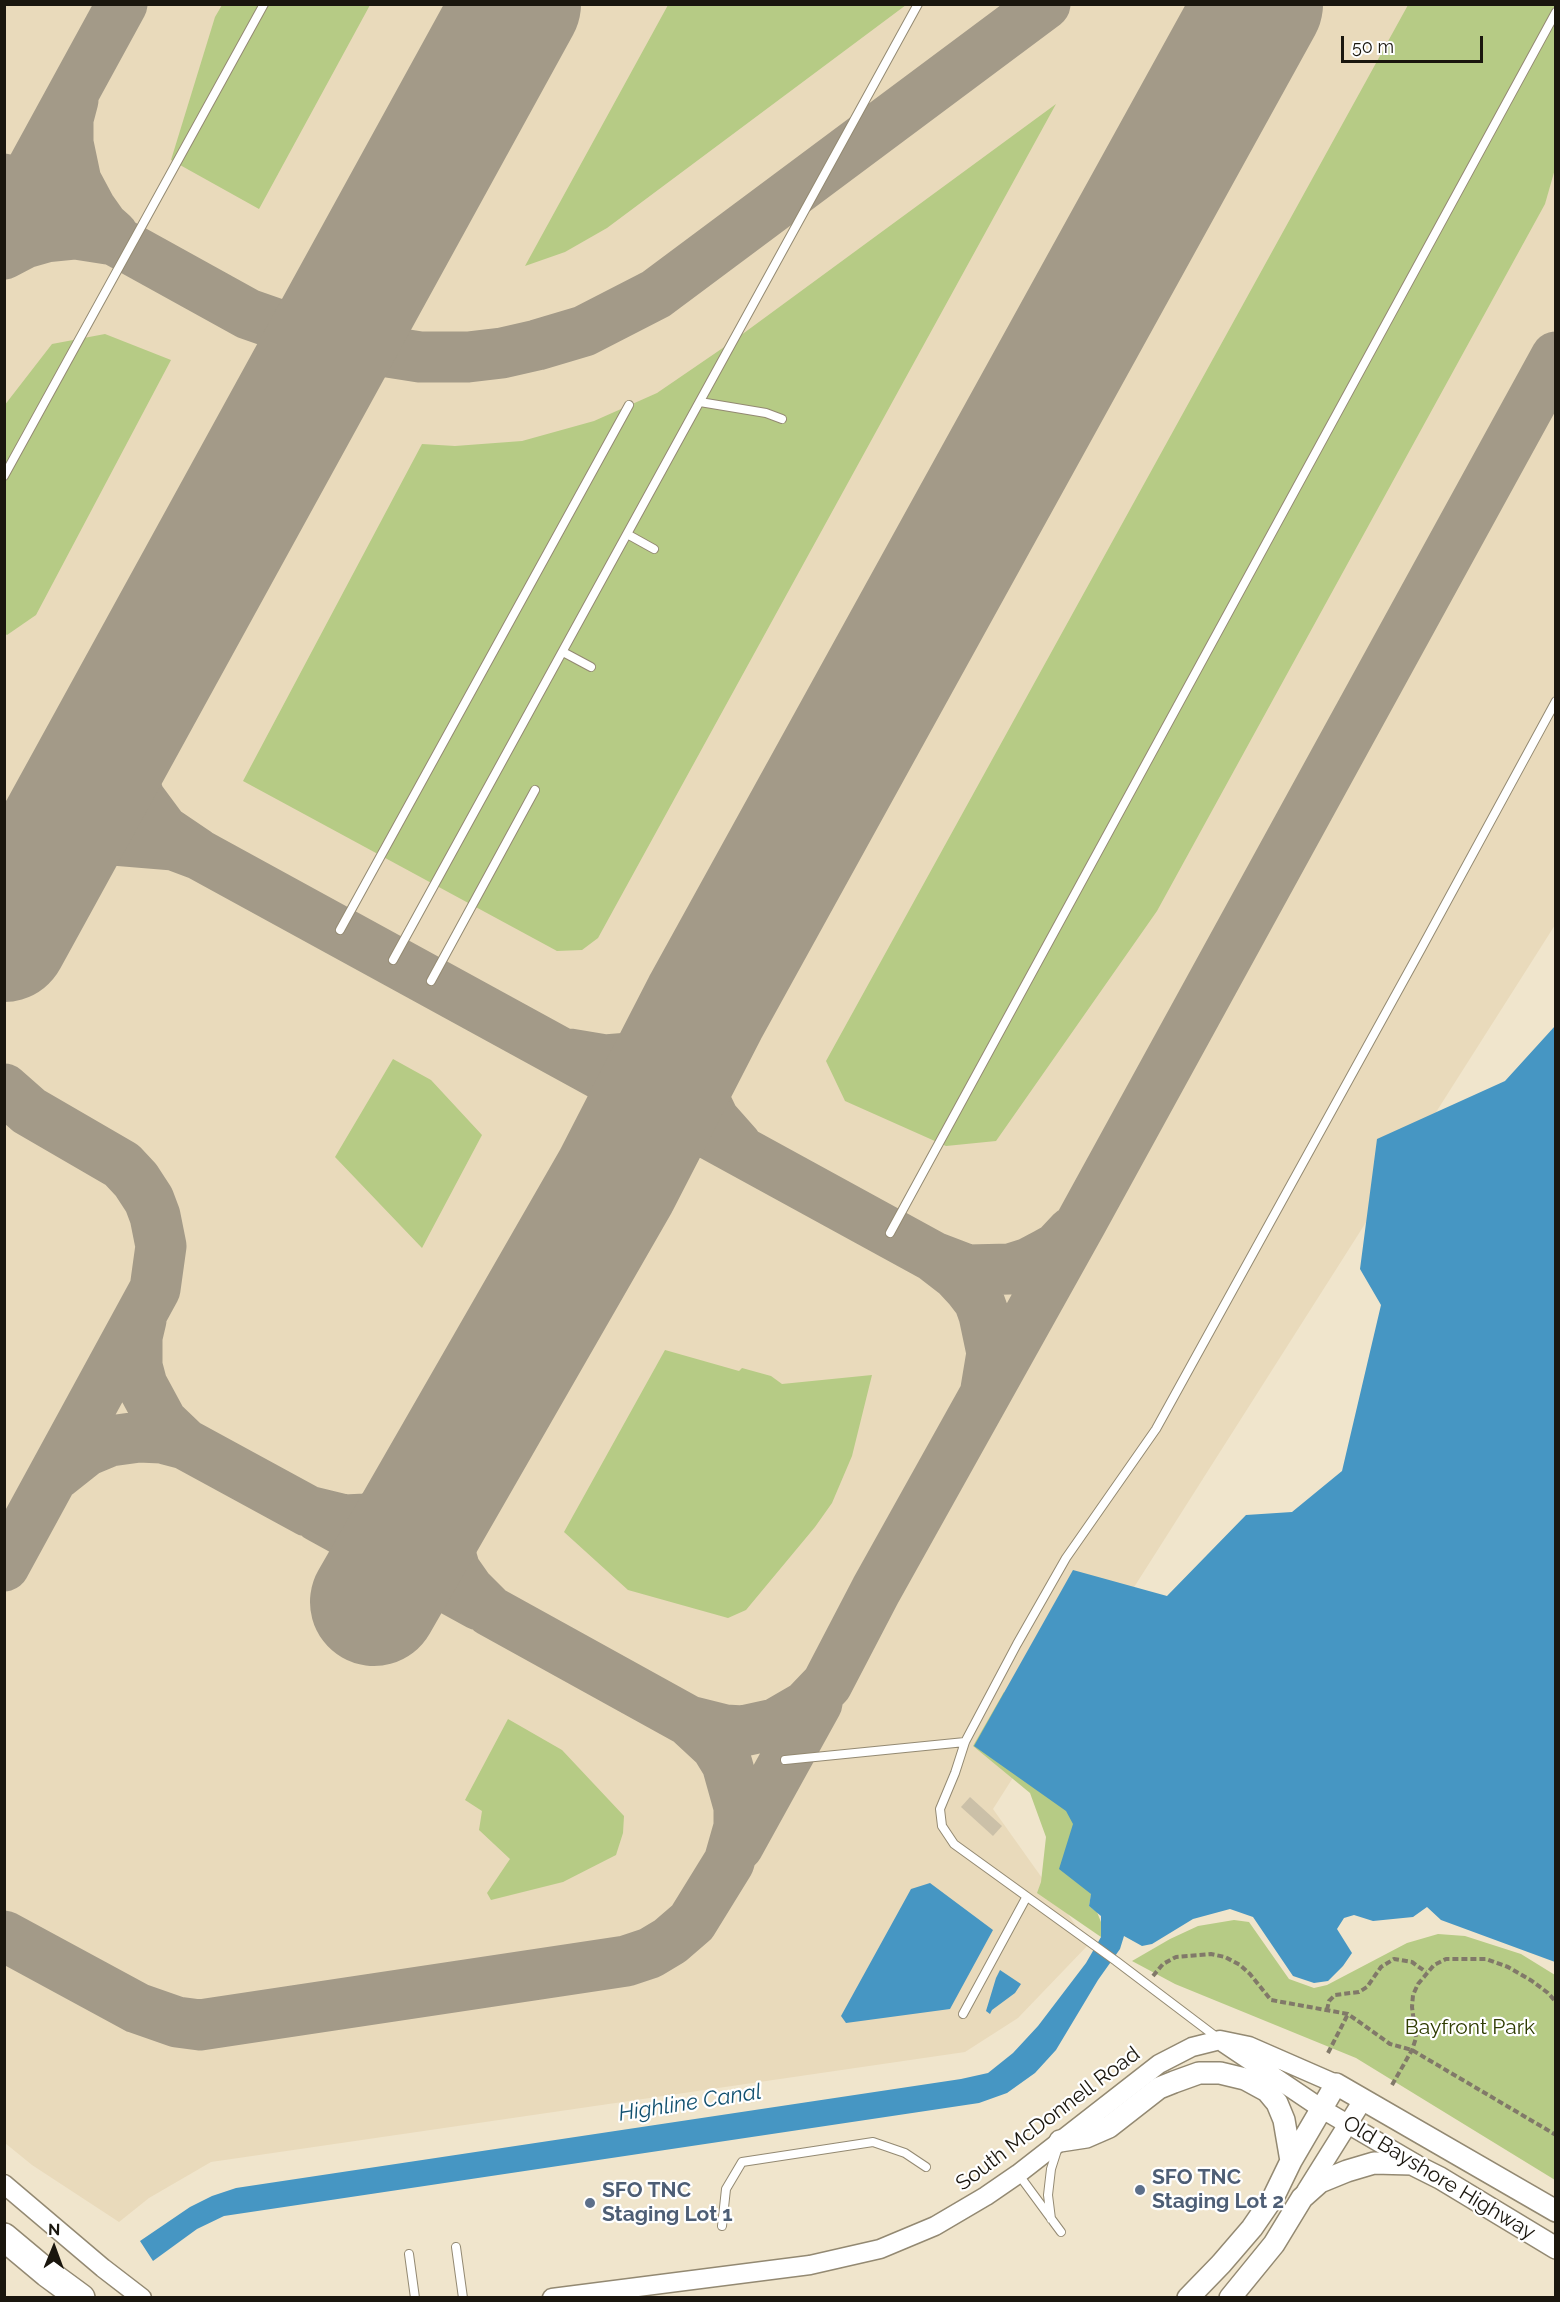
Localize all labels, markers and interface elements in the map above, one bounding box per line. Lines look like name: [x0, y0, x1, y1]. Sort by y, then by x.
scale bar: [1344, 24, 1486, 62]
text: 50 m: [1352, 36, 1394, 57]
park label: Bayfront Park: [1405, 2015, 1535, 2041]
street label: South McDonnell Road: [951, 2042, 1145, 2196]
water label: Highline Canal: [617, 2079, 763, 2127]
street label: Old Bayshore Highway: [1338, 2111, 1540, 2245]
place label: SFO TNC Staging Lot 2: [1152, 2165, 1284, 2215]
place label: SFO TNC Staging Lot 1: [602, 2178, 733, 2228]
marker: SFO TNC Staging Lot 2: [1133, 2183, 1147, 2197]
marker: SFO TNC Staging Lot 1: [583, 2196, 597, 2210]
north arrow: [24, 2218, 84, 2278]
text: N: [48, 2220, 61, 2239]

